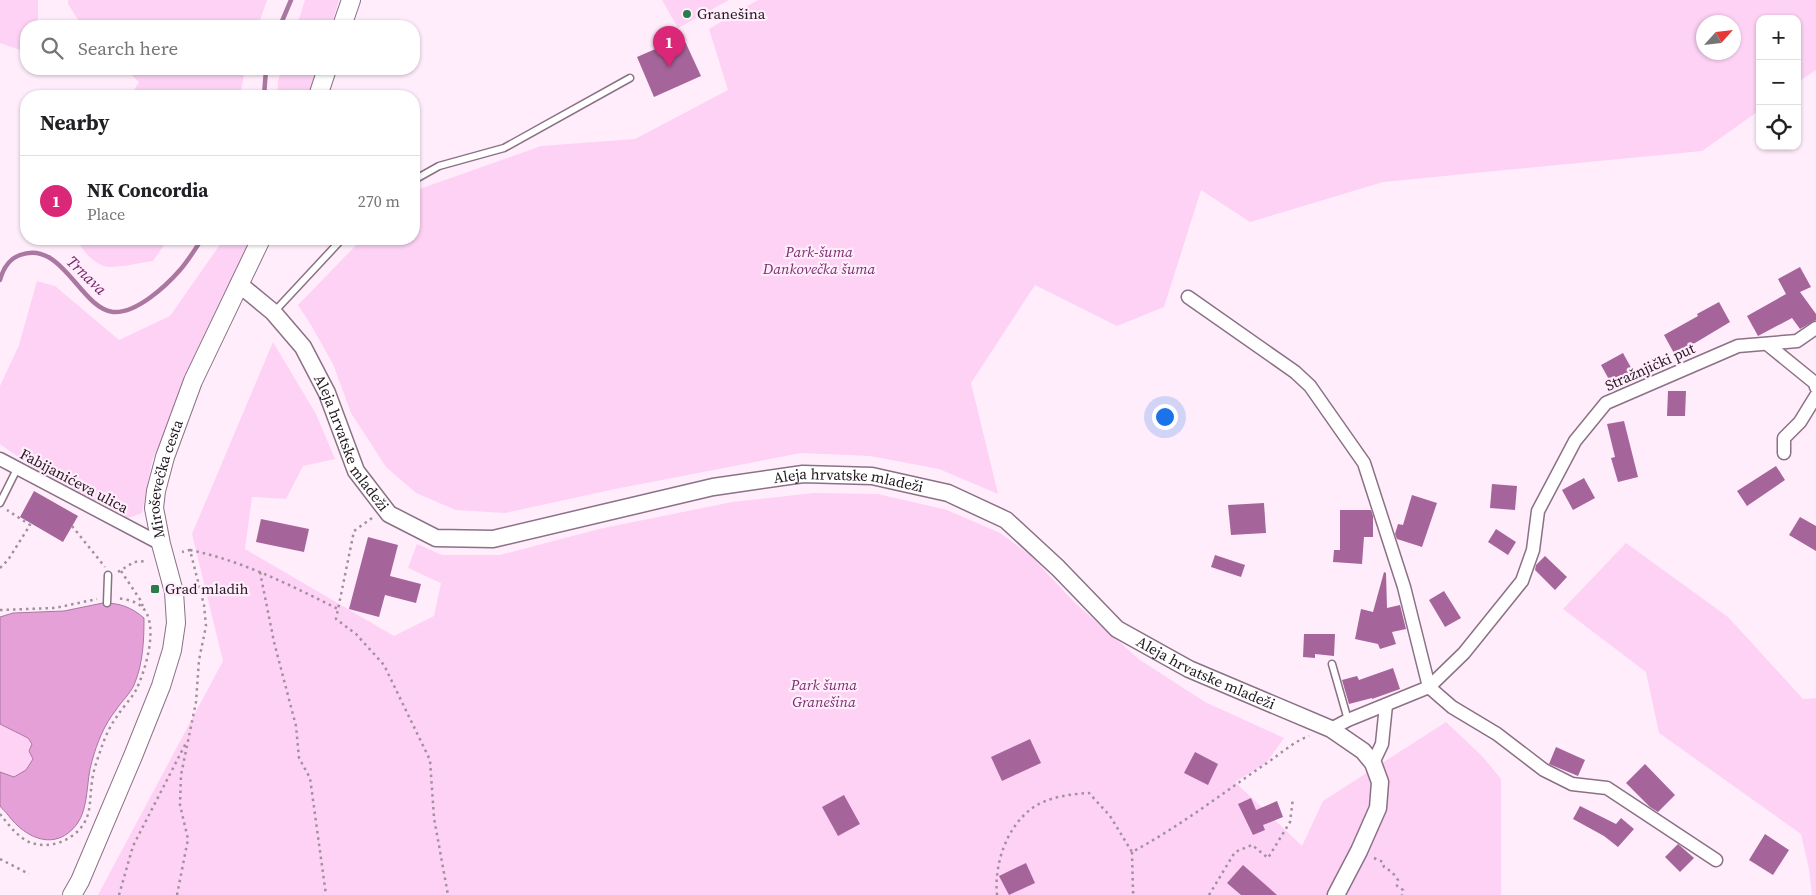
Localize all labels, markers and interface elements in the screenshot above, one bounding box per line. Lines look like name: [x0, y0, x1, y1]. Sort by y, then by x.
place label: Granešina: [697, 3, 766, 24]
marker: Granešina: [681, 8, 693, 20]
north arrow: [1696, 15, 1741, 60]
map controls: [1756, 15, 1801, 150]
button: +: [1756, 15, 1801, 60]
search box: [20, 20, 420, 75]
pin: 1: [653, 26, 685, 67]
icon: search: [38, 34, 66, 62]
text: Search here: [78, 35, 178, 61]
button: −: [1756, 60, 1801, 105]
button: locate: [1756, 105, 1801, 150]
text: Nearby: [40, 108, 110, 137]
text: NK Concordia: [87, 177, 208, 203]
text: 1: [52, 190, 60, 212]
text: 270 m: [358, 190, 400, 212]
text: Place: [87, 203, 125, 225]
park label: Park-šuma Dankovečka šuma: [762, 241, 875, 279]
water label: Trnava: [62, 250, 112, 300]
street label: Stražnjički put: [1602, 337, 1698, 396]
street label: Aleja hrvatske mladeži: [309, 371, 394, 515]
your location: [1152, 404, 1178, 430]
street label: Miroševečka cesta: [143, 416, 188, 540]
street label: Fabijanićeva ulica: [16, 443, 132, 518]
street label: Aleja hrvatske mladeži: [772, 463, 925, 497]
place label: Grad mladih: [165, 578, 249, 599]
marker: Grad mladih: [149, 583, 161, 595]
street label: Aleja hrvatske mladeži: [1133, 631, 1278, 714]
park label: Park šuma Granešina: [790, 674, 857, 712]

